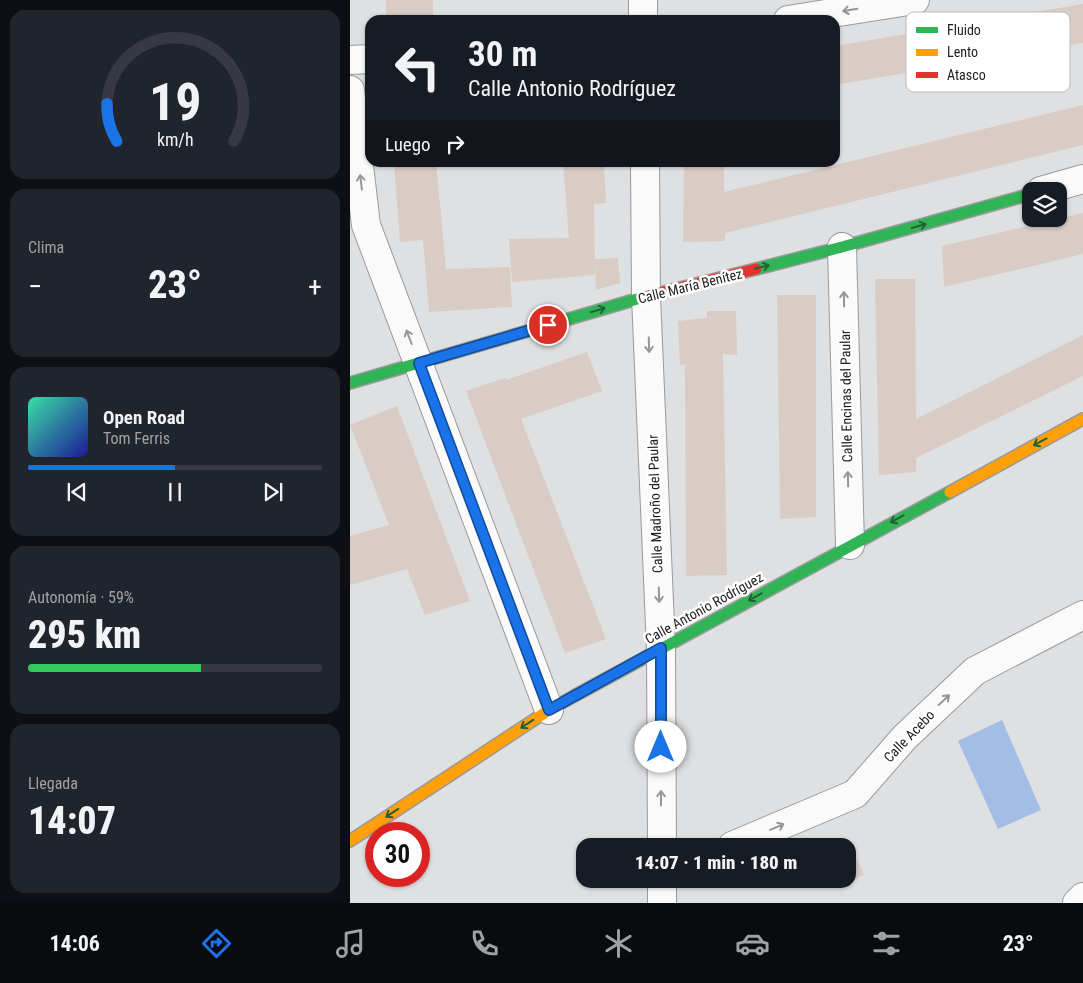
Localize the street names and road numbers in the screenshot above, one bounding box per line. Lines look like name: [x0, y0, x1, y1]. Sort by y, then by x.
street label: Calle María Benítez: [636, 265, 744, 307]
street label: Calle Encinas del Paular: [837, 330, 855, 462]
street label: Calle Madroño del Paular: [645, 434, 665, 574]
street label: Calle Antonio Rodríguez: [642, 569, 766, 647]
street label: Calle Acebo: [880, 707, 938, 765]

